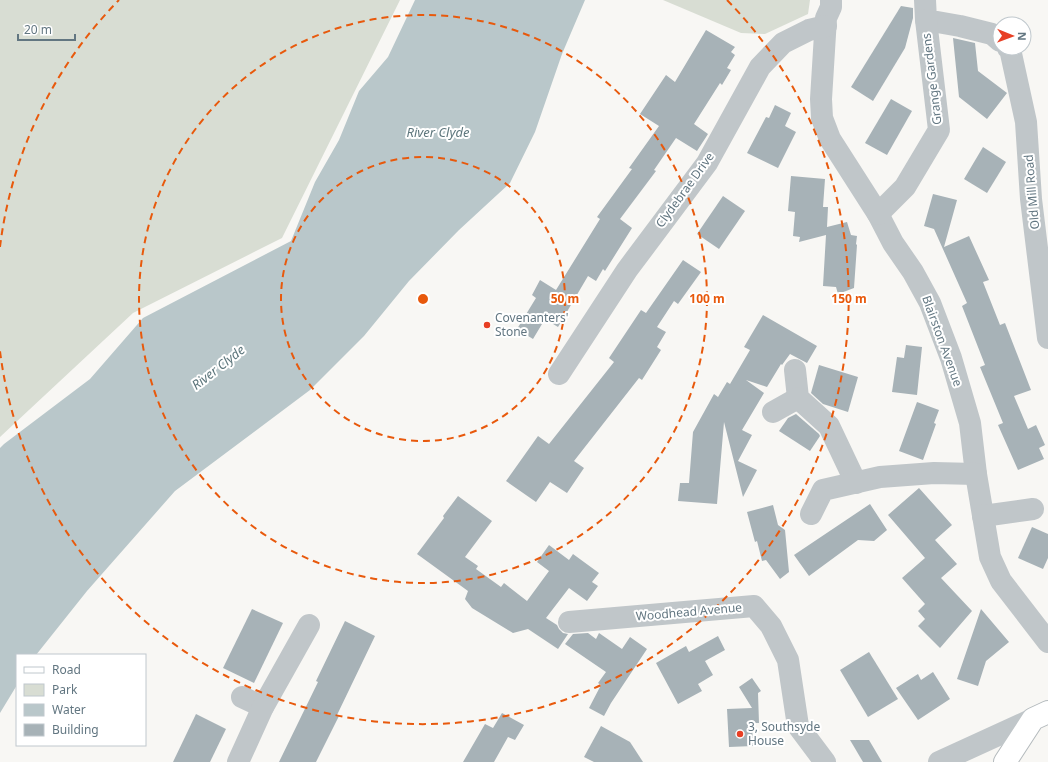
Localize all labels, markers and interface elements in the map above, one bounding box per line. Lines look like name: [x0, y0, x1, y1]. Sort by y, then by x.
scale bar: [18, 16, 75, 42]
north arrow: [992, 16, 1032, 56]
text: 20 m: [24, 21, 52, 38]
street label: Grange Gardens: [917, 32, 946, 126]
text: N: [1015, 32, 1030, 41]
water label: River Clyde: [407, 123, 470, 141]
street label: Clydebrae Drive: [651, 148, 718, 231]
street label: Old Mill Road: [1020, 154, 1043, 230]
text: 50 m: [551, 290, 579, 307]
text: 100 m: [689, 290, 725, 307]
text: 150 m: [831, 290, 867, 307]
centre of rings: [416, 292, 430, 306]
street label: Blairston Avenue: [918, 293, 967, 389]
place label: Covenanters' Stone: [495, 309, 569, 340]
marker: Covenanters' Stone: [482, 320, 492, 330]
water label: River Clyde: [188, 340, 249, 393]
street label: Woodhead Avenue: [635, 598, 743, 625]
legend: [16, 654, 146, 746]
text: Road: [52, 661, 81, 678]
text: Park: [52, 681, 78, 698]
text: Water: [52, 701, 86, 718]
place label: 3, Southsyde House: [748, 718, 820, 749]
text: Building: [52, 721, 99, 738]
marker: 3, Southsyde House: [735, 729, 745, 739]

